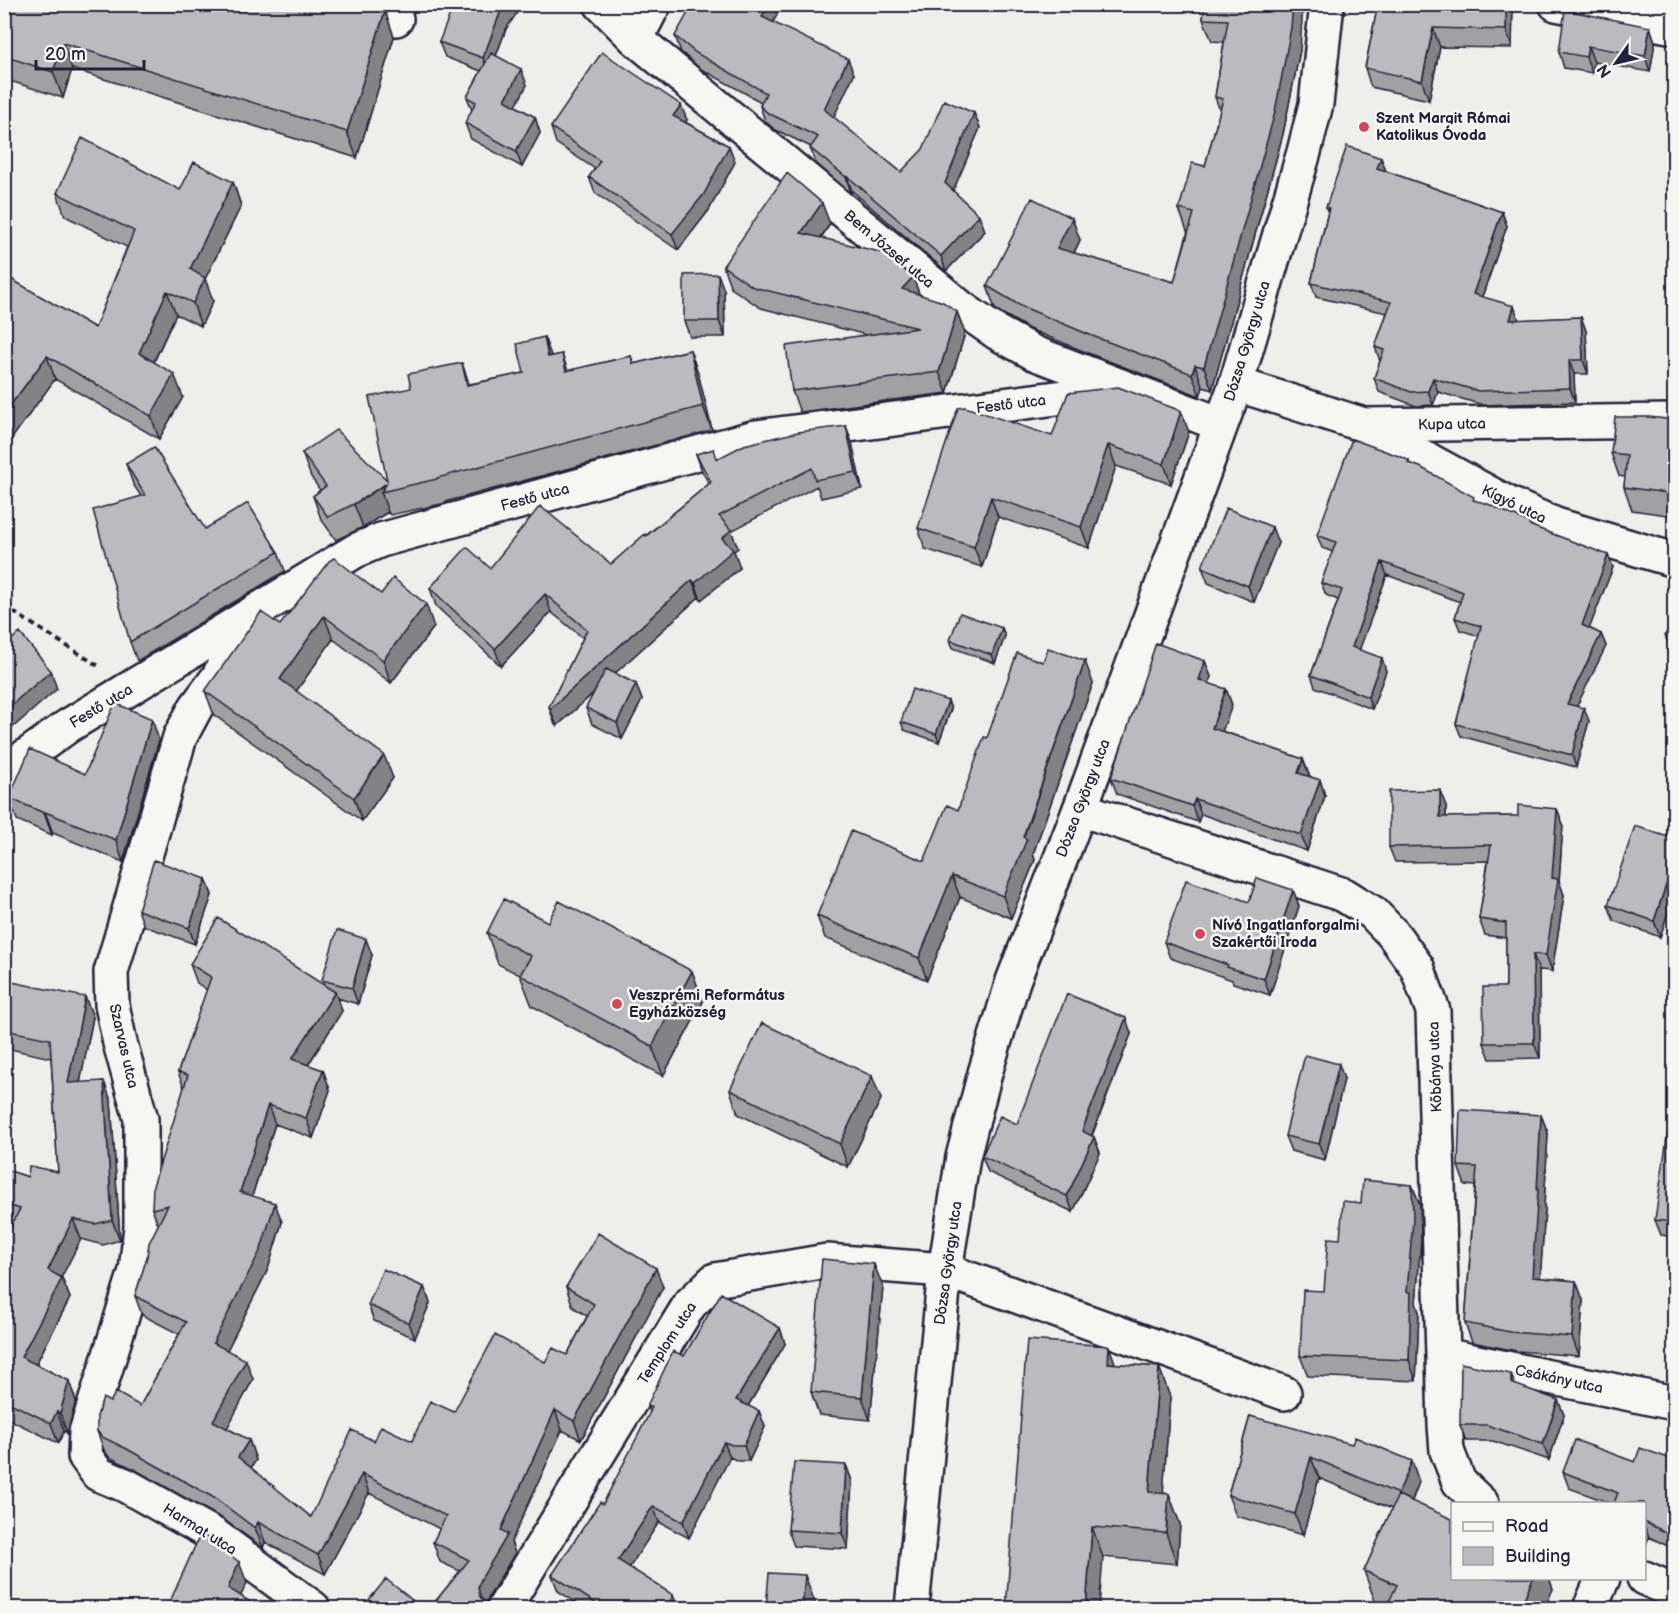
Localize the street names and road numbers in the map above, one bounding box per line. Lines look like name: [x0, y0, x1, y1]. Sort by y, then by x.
street label: Bem József utca: [840, 206, 938, 293]
street label: Dózsa György utca: [1220, 279, 1275, 404]
street label: Festő utca: [975, 391, 1047, 418]
street label: Kupa utca: [1418, 414, 1486, 435]
street label: Festő utca: [499, 479, 572, 516]
street label: Kígyó utca: [1478, 481, 1549, 528]
street label: Festő utca: [66, 680, 136, 733]
street label: Dózsa György utca: [1052, 736, 1115, 860]
street label: Szarvas utca: [105, 1002, 142, 1090]
street label: Kőbánya utca: [1424, 1021, 1447, 1113]
street label: Dózsa György utca: [930, 1200, 967, 1326]
street label: Templom utca: [634, 1298, 701, 1388]
street label: Csákány utca: [1513, 1361, 1605, 1398]
street label: Harmat utca: [159, 1499, 240, 1560]

